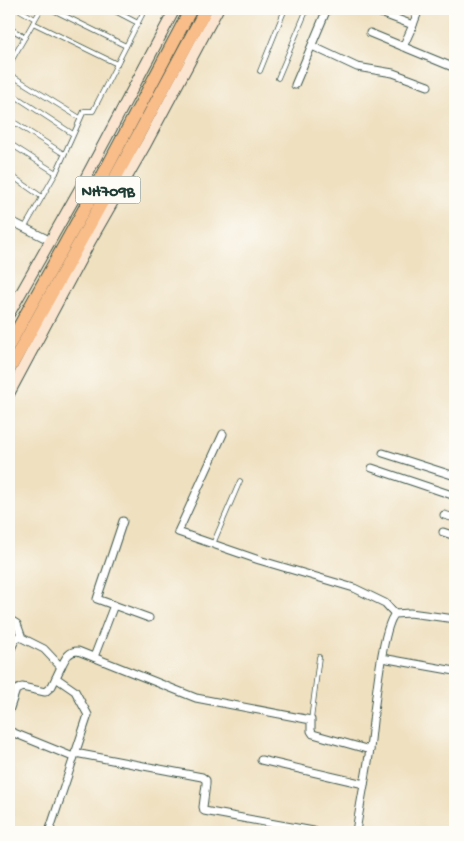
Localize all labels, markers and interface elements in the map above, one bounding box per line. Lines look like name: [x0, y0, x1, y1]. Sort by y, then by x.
road number: NH709B: [76, 176, 140, 204]

